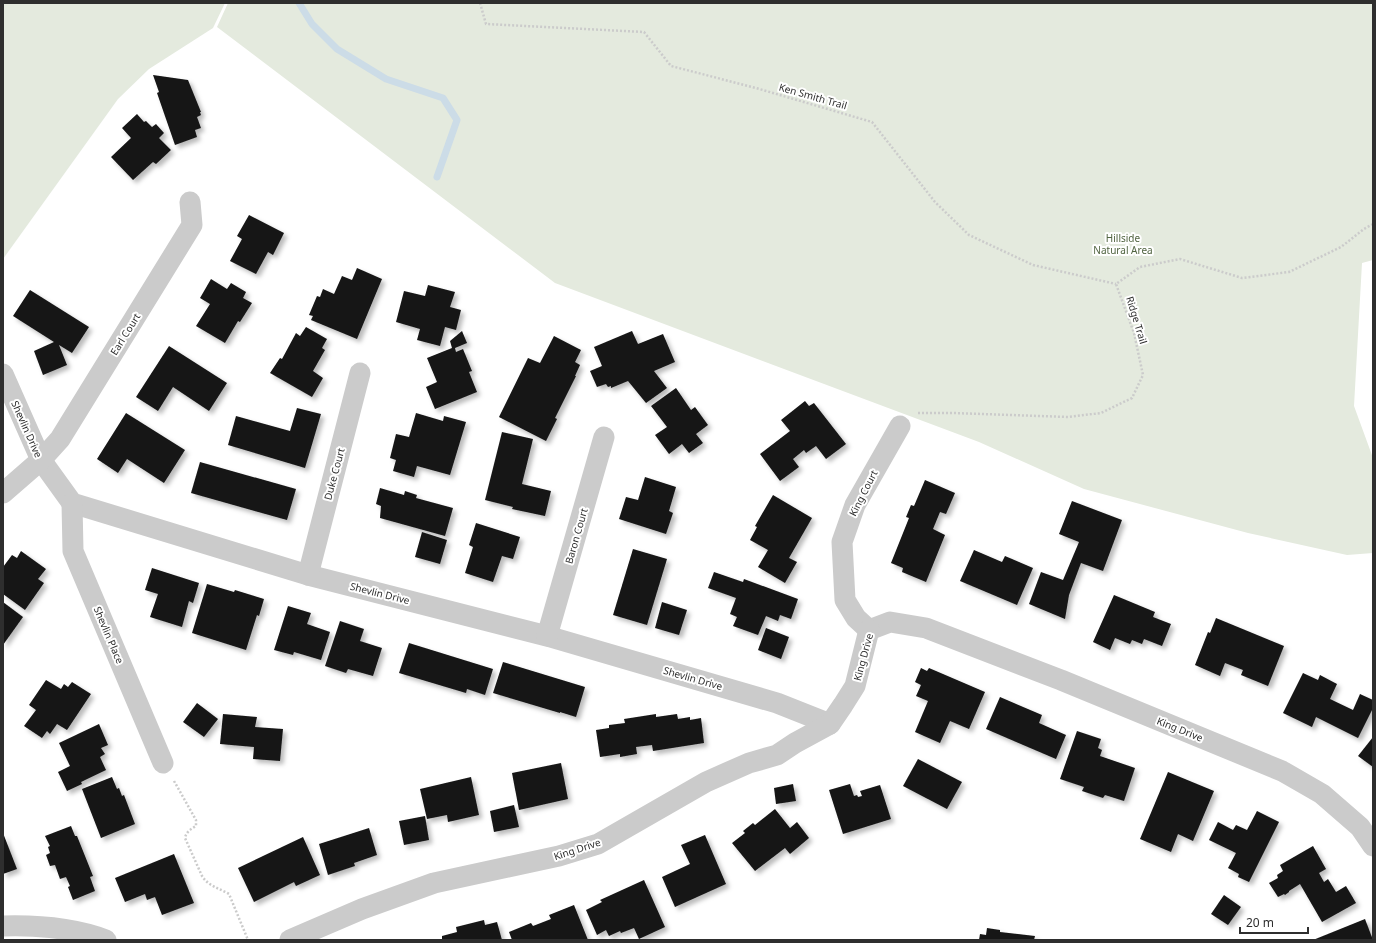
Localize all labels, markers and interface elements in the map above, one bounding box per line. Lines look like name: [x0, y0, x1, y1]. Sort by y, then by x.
street label: Ken Smith Trail: [777, 80, 849, 112]
park label: Hillside Natural Area: [1093, 231, 1153, 257]
street label: Ridge Trail: [1123, 294, 1151, 346]
street label: Earl Court: [107, 310, 144, 358]
street label: Shevlin Drive: [8, 398, 46, 460]
street label: Duke Court: [320, 446, 348, 502]
street label: King Court: [845, 467, 881, 518]
street label: Baron Court: [561, 506, 591, 565]
street label: Shevlin Drive: [349, 579, 412, 607]
street label: Shevlin Place: [91, 604, 127, 666]
street label: King Drive: [850, 631, 876, 682]
street label: Shevlin Drive: [662, 663, 725, 693]
street label: King Drive: [1155, 713, 1205, 745]
street label: King Drive: [552, 835, 603, 863]
scale bar: [1240, 909, 1308, 935]
text: 20 m: [1246, 914, 1274, 931]

